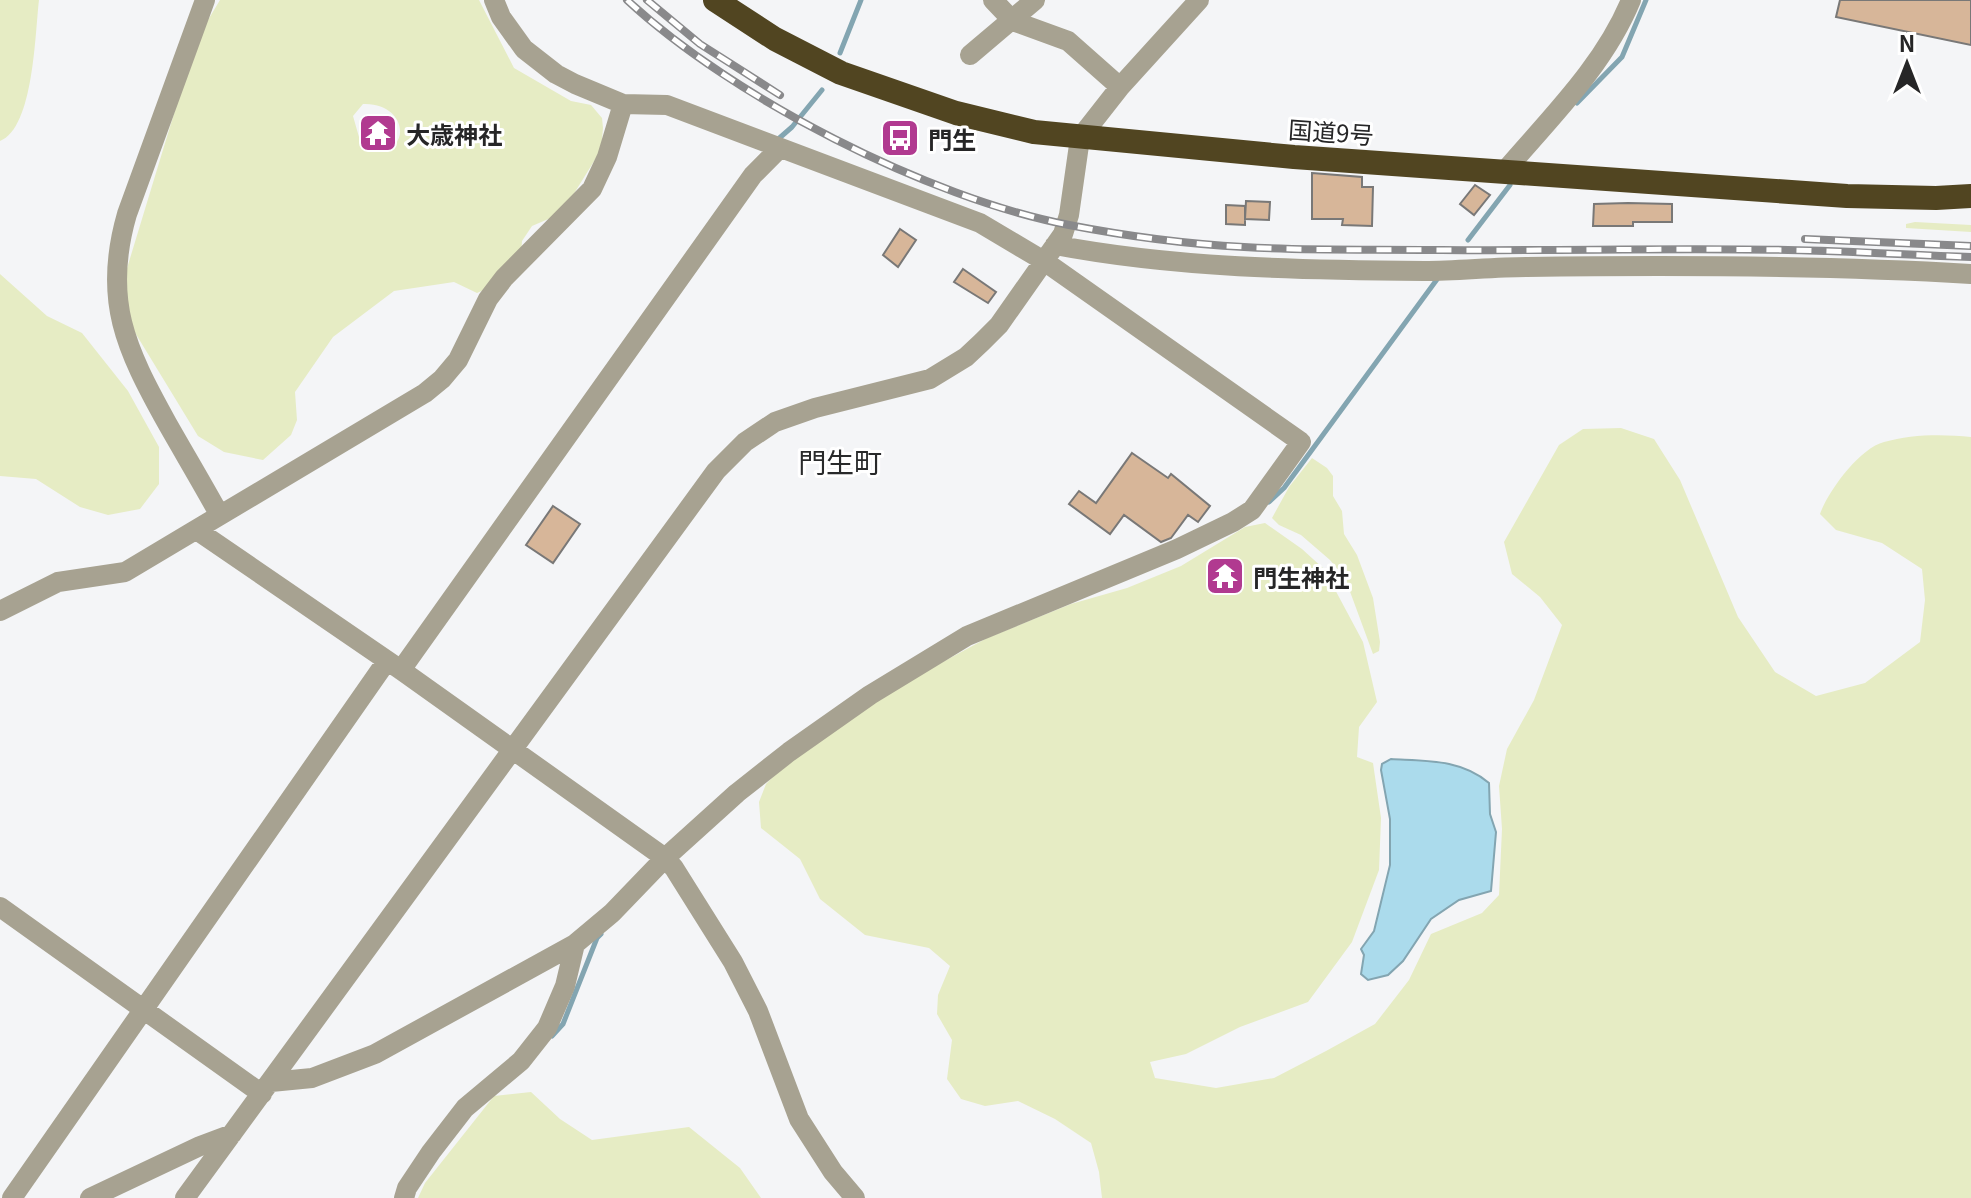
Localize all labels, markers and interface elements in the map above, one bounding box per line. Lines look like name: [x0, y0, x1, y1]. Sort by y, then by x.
north arrow: [1867, 24, 1947, 104]
text: N: [1899, 26, 1915, 58]
street label: 国道9号: [1287, 111, 1375, 151]
temple icon: 大歳神社: [357, 112, 399, 154]
place label: 大歳神社: [406, 116, 502, 151]
bus stop icon: 門生: [879, 117, 921, 159]
place label: 門生: [928, 121, 976, 156]
district label: 門生町: [798, 441, 882, 481]
temple icon: 門生神社: [1204, 555, 1246, 597]
place label: 門生神社: [1253, 559, 1349, 594]

